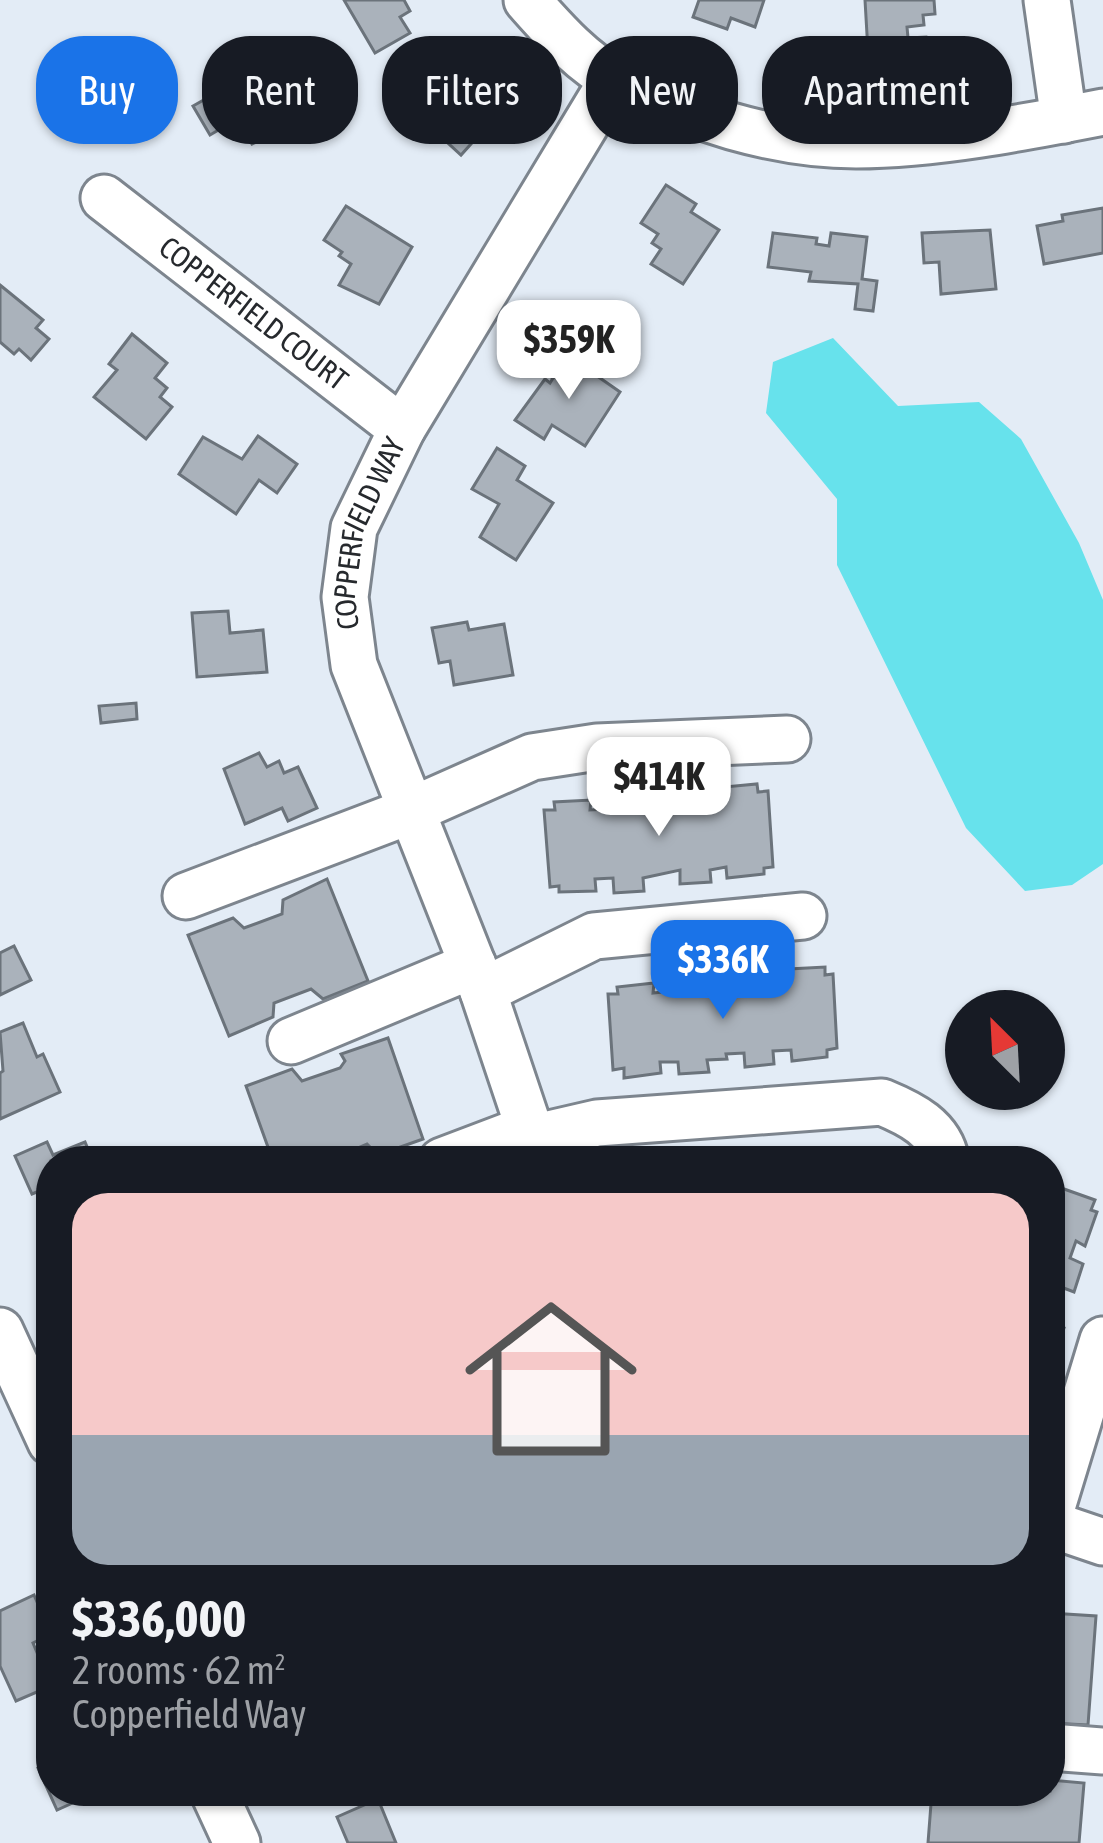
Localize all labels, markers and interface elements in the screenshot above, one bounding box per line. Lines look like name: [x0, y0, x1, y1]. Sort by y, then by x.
chip: Buy: [36, 36, 178, 144]
chip: Rent: [202, 36, 358, 144]
chip: Filters: [382, 36, 562, 144]
chip: New: [586, 36, 738, 144]
chip: Apartment: [762, 36, 1012, 144]
street label: COPPERFIELD COURT: [153, 229, 355, 397]
pin: $359K: [485, 300, 653, 402]
text: $359K: [524, 317, 614, 361]
street label: COPPERFIELD WAY: [327, 431, 411, 632]
pin: $414K: [575, 737, 743, 839]
text: $414K: [614, 754, 704, 798]
pin: $336K: [639, 920, 807, 1022]
text: $336K: [678, 937, 768, 981]
north arrow: [945, 990, 1065, 1110]
map controls: [945, 990, 1065, 1110]
icon: home: [443, 1271, 659, 1487]
text: $336,000: [72, 1589, 246, 1648]
text: 2 rooms · 62 m²: [72, 1648, 286, 1692]
text: Copperfield Way: [72, 1692, 306, 1736]

